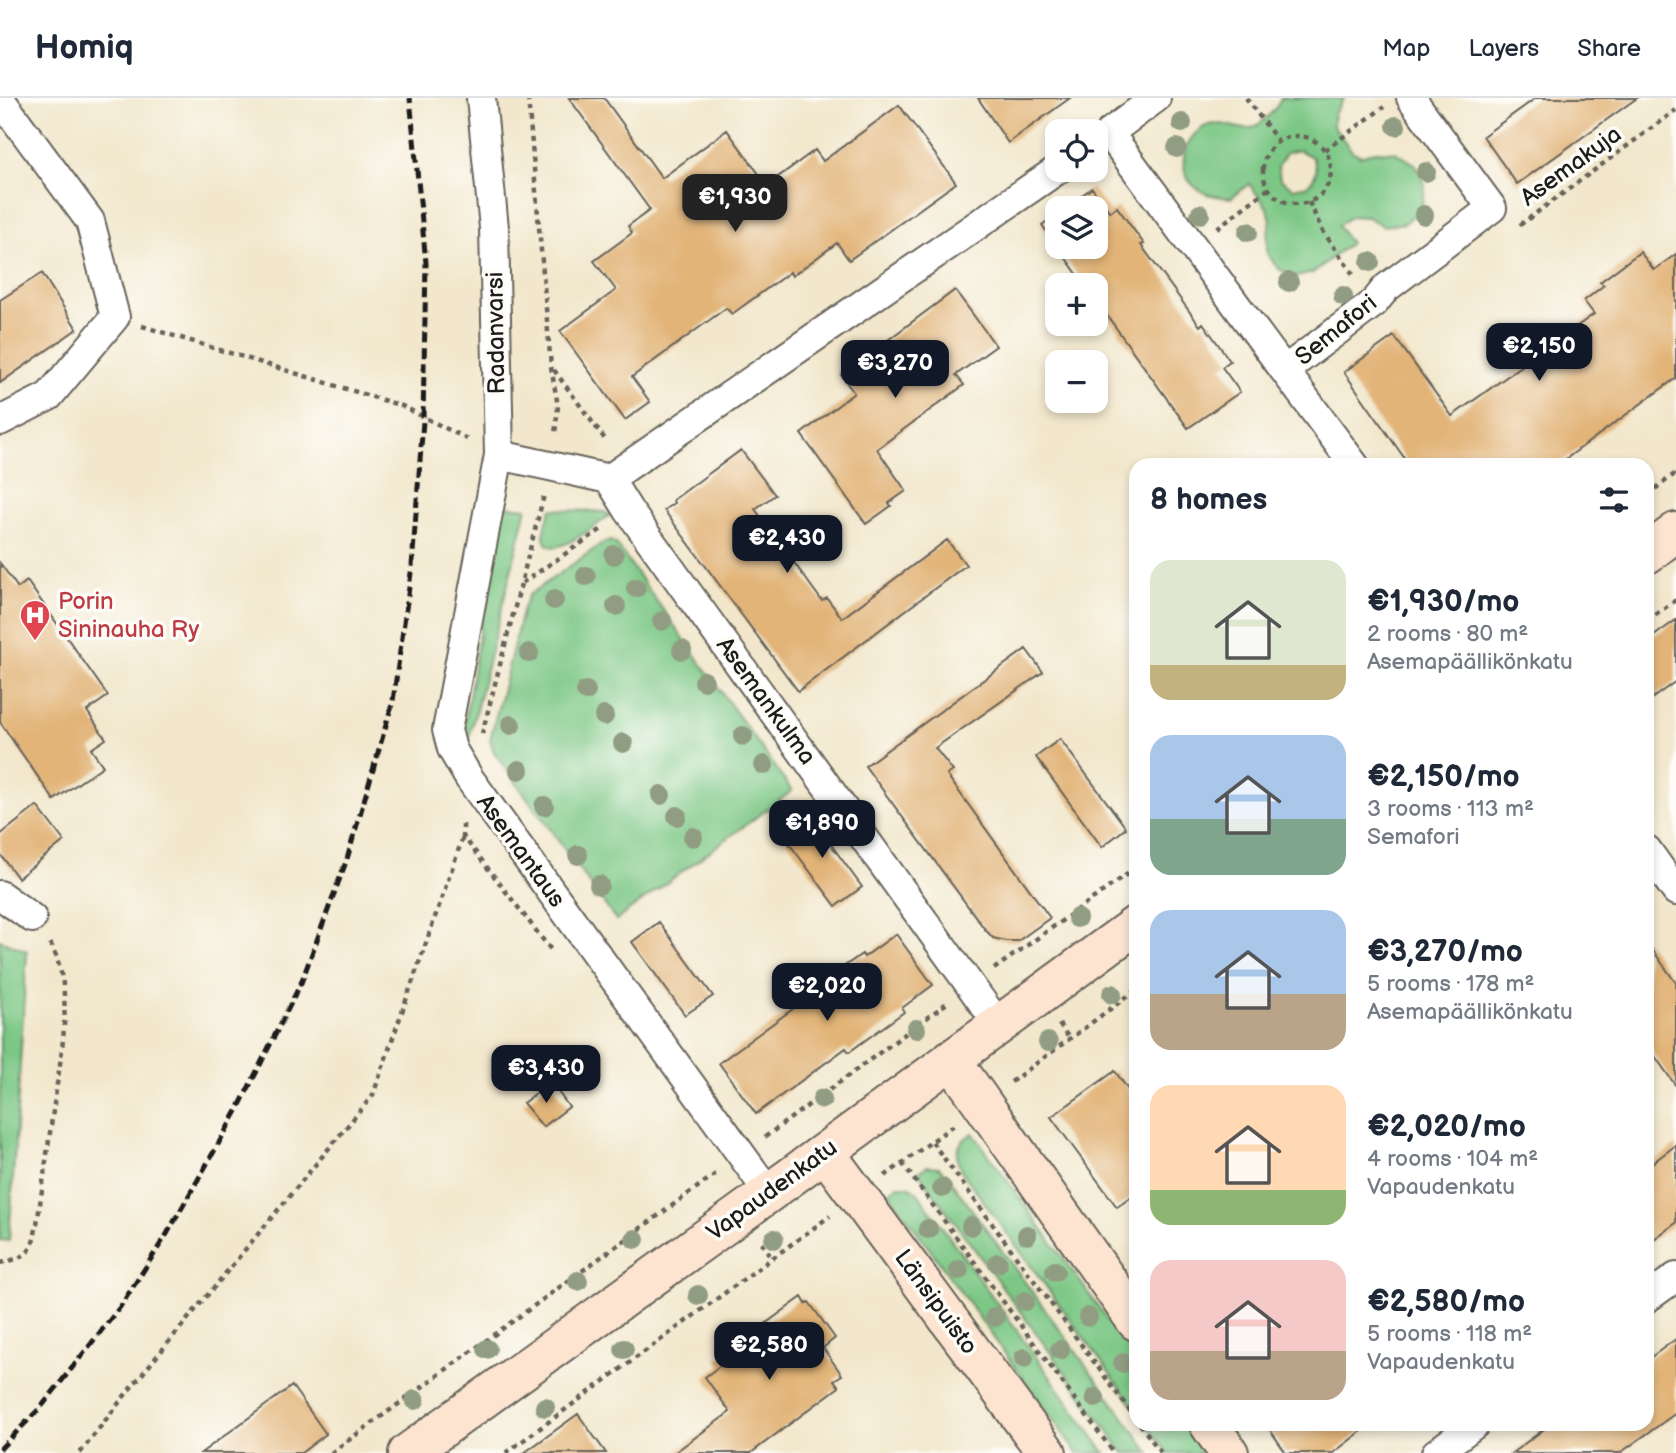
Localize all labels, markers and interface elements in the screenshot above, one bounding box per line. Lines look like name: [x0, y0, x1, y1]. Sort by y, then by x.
text: Homiq: [35, 28, 133, 68]
text: Map: [1382, 34, 1430, 63]
text: Layers: [1468, 34, 1539, 63]
text: Share: [1577, 34, 1641, 63]
map controls: [1045, 119, 1108, 413]
button: locate: [1045, 119, 1108, 182]
street label: Asemakuja: [1515, 120, 1627, 212]
pin: €1,930: [678, 174, 792, 234]
text: €1,930: [698, 183, 772, 211]
button: layers: [1045, 196, 1108, 259]
street label: Radanvarsi: [480, 271, 512, 395]
button: +: [1045, 273, 1108, 336]
street label: Semafori: [1289, 288, 1383, 372]
pin: €2,150: [1482, 324, 1596, 383]
text: €2,150: [1502, 332, 1576, 360]
pin: €3,270: [838, 341, 952, 400]
text: €3,270: [857, 349, 933, 377]
button: −: [1045, 350, 1108, 413]
icon: filters: [1595, 481, 1633, 519]
text: 8 homes: [1150, 482, 1267, 518]
pin: €2,430: [730, 516, 844, 575]
text: €2,430: [748, 524, 826, 552]
text: €1,930/mo: [1367, 584, 1519, 620]
place label: Porin Sininauha Ry: [58, 587, 199, 644]
icon: home: [1206, 588, 1290, 672]
hospital icon: Porin Sininauha Ry: [18, 598, 52, 642]
text: 2 rooms · 80 m²: [1367, 620, 1528, 648]
street label: Asemankulma: [710, 632, 822, 770]
text: Asemapäällikönkatu: [1367, 648, 1573, 676]
text: €2,150/mo: [1367, 759, 1520, 795]
icon: home: [1206, 763, 1290, 847]
street label: Asemantaus: [470, 789, 572, 913]
text: 3 rooms · 113 m²: [1367, 795, 1534, 823]
pin: €1,890: [765, 800, 879, 860]
text: €1,890: [785, 809, 859, 837]
text: Semafori: [1367, 823, 1460, 851]
text: €3,270/mo: [1367, 934, 1523, 970]
icon: home: [1206, 938, 1290, 1022]
pin: €2,020: [770, 964, 884, 1023]
text: 5 rooms · 178 m²: [1367, 970, 1535, 998]
text: €2,020: [788, 972, 866, 1000]
text: Asemapäällikönkatu: [1367, 998, 1573, 1026]
pin: €3,430: [489, 1046, 603, 1105]
text: €3,430: [507, 1054, 585, 1082]
text: €2,020/mo: [1367, 1109, 1526, 1145]
icon: home: [1206, 1113, 1290, 1197]
street label: Vapaudenkatu: [701, 1133, 843, 1247]
text: 4 rooms · 104 m²: [1367, 1145, 1538, 1173]
text: Vapaudenkatu: [1367, 1173, 1515, 1201]
street label: Länsipuisto: [888, 1244, 984, 1360]
text: €2,580/mo: [1367, 1284, 1525, 1320]
icon: home: [1206, 1288, 1290, 1372]
text: 5 rooms · 118 m²: [1367, 1320, 1532, 1348]
pin: €2,580: [712, 1322, 826, 1382]
text: €2,580: [730, 1331, 808, 1359]
text: Vapaudenkatu: [1367, 1348, 1515, 1376]

